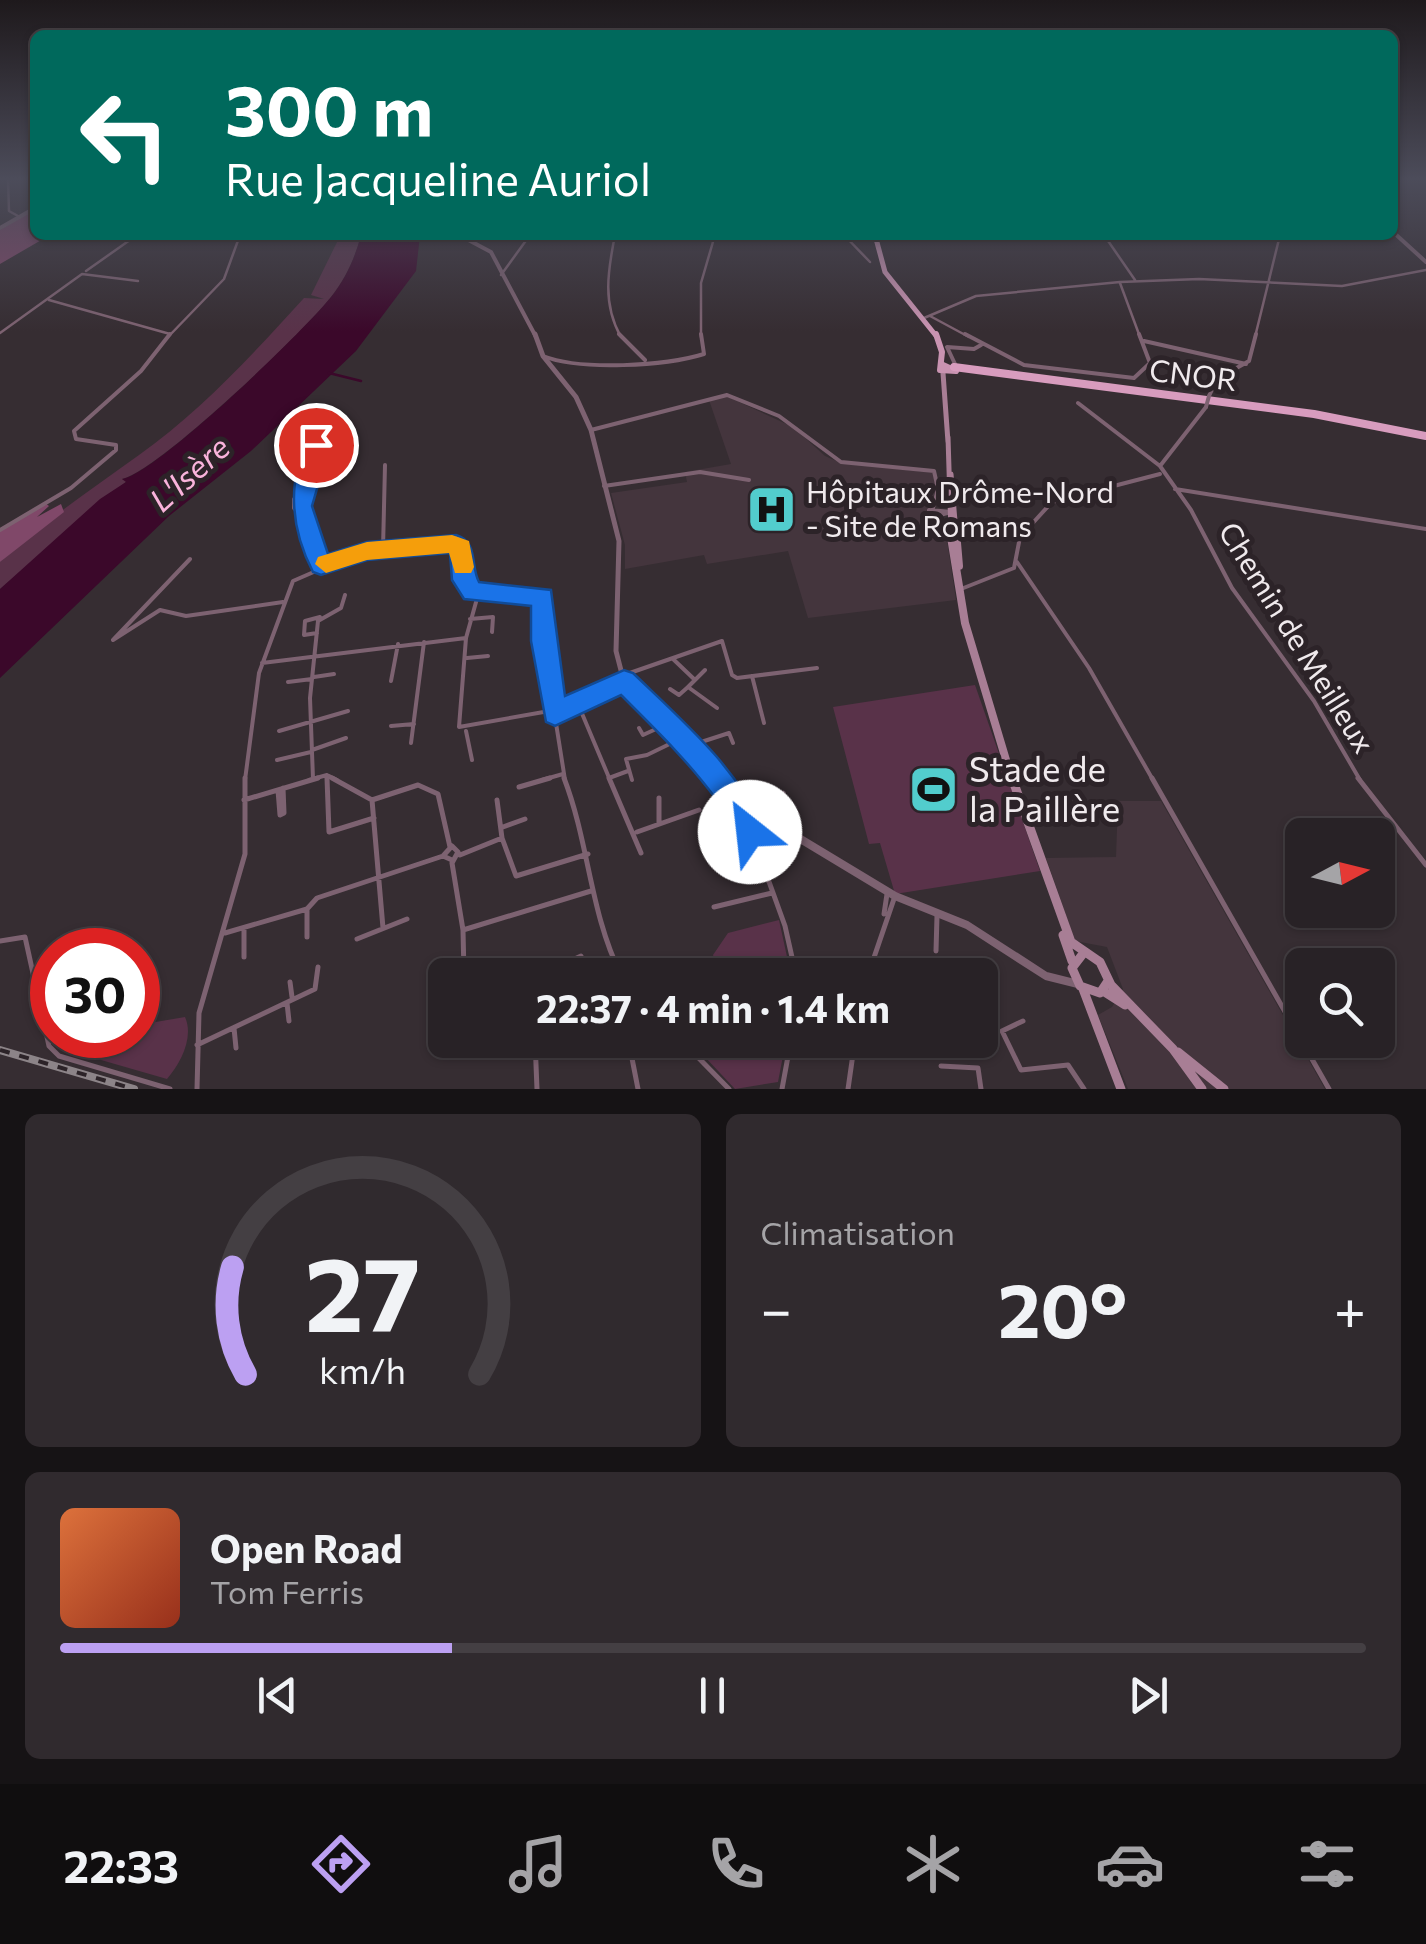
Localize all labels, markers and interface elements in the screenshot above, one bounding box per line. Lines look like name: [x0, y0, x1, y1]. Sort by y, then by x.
text: 300 m: [225, 65, 433, 150]
icon: left: [60, 70, 190, 200]
text: Rue Jacqueline Auriol: [225, 150, 651, 205]
street label: CNOR: [1147, 350, 1239, 397]
pin: [274, 403, 359, 488]
icon: arrive: [289, 418, 344, 473]
water label: L'Isère: [140, 426, 237, 519]
place label: Hôpitaux Drôme-Nord - Site de Romans: [806, 472, 1114, 543]
hospital icon: Hôpitaux Drôme-Nord - Site de Romans: [745, 484, 797, 536]
street label: Chemin de Meilleux: [1212, 514, 1384, 759]
place label: Stade de la Paillère: [969, 746, 1120, 829]
sports icon: Stade de la Paillère: [908, 764, 960, 816]
position arrow: [698, 780, 802, 884]
north arrow: [1285, 818, 1395, 928]
map controls: [1285, 818, 1395, 1058]
speed limit sign: 30: [30, 928, 160, 1058]
button: search: [1285, 948, 1395, 1058]
text: 22:37 · 4 min · 1.4 km: [536, 984, 890, 1031]
text: Climatisation: [761, 1212, 955, 1252]
text: 27: [305, 1226, 421, 1353]
text: 20°: [998, 1262, 1127, 1353]
text: −: [761, 1274, 792, 1341]
text: +: [1334, 1274, 1366, 1341]
text: km/h: [319, 1348, 406, 1391]
text: Open Road: [210, 1524, 403, 1571]
text: Tom Ferris: [210, 1571, 364, 1611]
icon: previous: [250, 1668, 305, 1723]
icon: pause: [685, 1668, 740, 1723]
icon: next: [1121, 1668, 1176, 1723]
icon: directions: [306, 1829, 376, 1899]
icon: music: [503, 1829, 573, 1899]
icon: phone: [701, 1829, 771, 1899]
icon: climate: [898, 1829, 968, 1899]
icon: car: [1095, 1829, 1165, 1899]
icon: filters: [1292, 1829, 1362, 1899]
text: 22:33: [64, 1837, 179, 1892]

